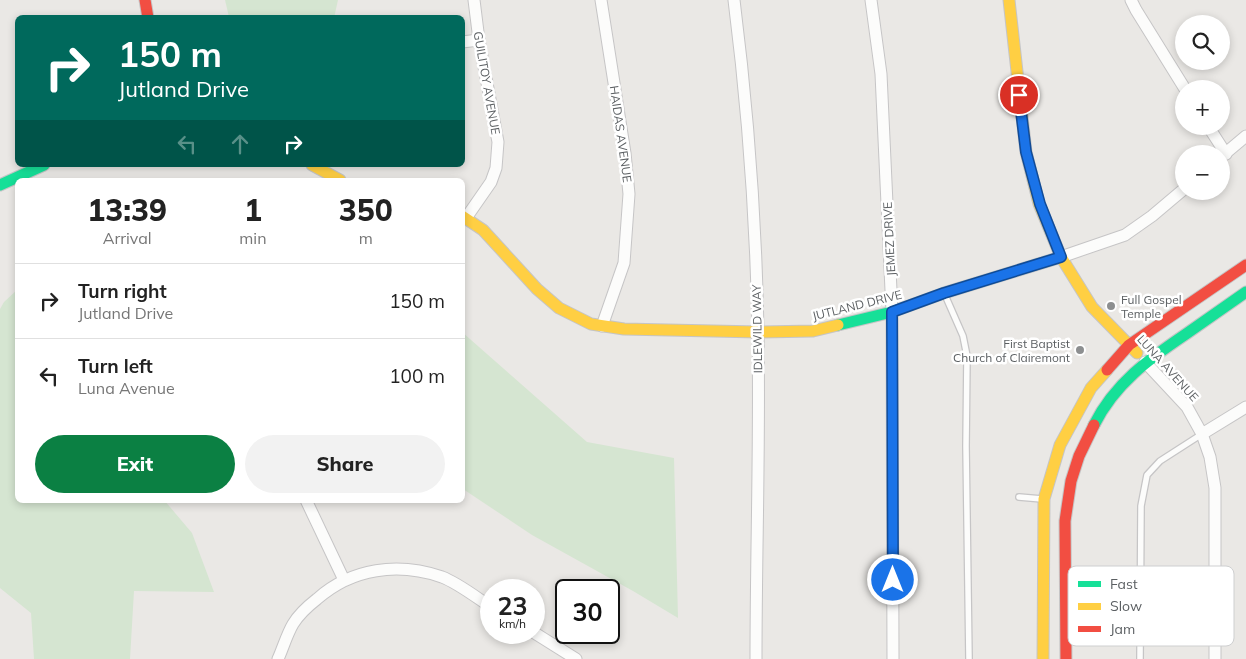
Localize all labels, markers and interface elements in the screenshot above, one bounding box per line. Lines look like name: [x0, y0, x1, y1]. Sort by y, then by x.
map controls: [1175, 15, 1230, 200]
button: search: [1175, 15, 1230, 70]
street label: GUILITOY AVENUE: [471, 30, 503, 136]
text: 150 m: [118, 32, 222, 76]
icon: right: [35, 35, 100, 100]
pin: [998, 74, 1040, 116]
text: Jutland Drive: [118, 75, 249, 103]
button: +: [1175, 80, 1230, 135]
icon: arrive: [1005, 81, 1033, 109]
street label: HAIDAS AVENUE: [607, 85, 635, 183]
icon: left: [173, 130, 201, 158]
icon: ahead: [226, 130, 254, 158]
icon: right: [279, 130, 307, 158]
button: −: [1175, 145, 1230, 200]
text: 13:39: [87, 191, 167, 229]
text: 1: [244, 191, 262, 229]
text: 350: [339, 191, 393, 229]
street label: JEMEZ DRIVE: [880, 201, 898, 277]
text: Arrival: [103, 228, 152, 248]
text: min: [239, 228, 267, 248]
text: m: [359, 228, 373, 248]
text: Turn right: [78, 279, 167, 303]
street label: IDLEWILD WAY: [749, 284, 765, 373]
icon: right: [35, 287, 63, 315]
street label: JUTLAND DRIVE: [811, 287, 903, 323]
text: 150 m: [389, 289, 445, 313]
place label: Full Gospel Temple: [1121, 292, 1182, 321]
marker: Full Gospel Temple: [1105, 300, 1117, 312]
text: Jutland Drive: [78, 303, 173, 323]
street label: LUNA AVENUE: [1134, 332, 1202, 404]
place label: First Baptist Church of Clairemont: [953, 336, 1070, 365]
marker: First Baptist Church of Clairemont: [1074, 344, 1086, 356]
text: Turn left: [78, 354, 153, 378]
icon: left: [35, 362, 63, 390]
text: 100 m: [389, 364, 445, 388]
text: Luna Avenue: [78, 378, 175, 398]
button: Exit: [35, 435, 235, 493]
button: Share: [245, 435, 445, 493]
position arrow: [866, 553, 918, 605]
legend: [1068, 566, 1234, 646]
text: Fast: [1110, 575, 1138, 593]
speed limit sign: 30: [555, 579, 620, 644]
text: 23: [497, 590, 528, 621]
text: Slow: [1110, 597, 1142, 615]
text: km/h: [499, 616, 526, 631]
text: Jam: [1110, 620, 1135, 638]

